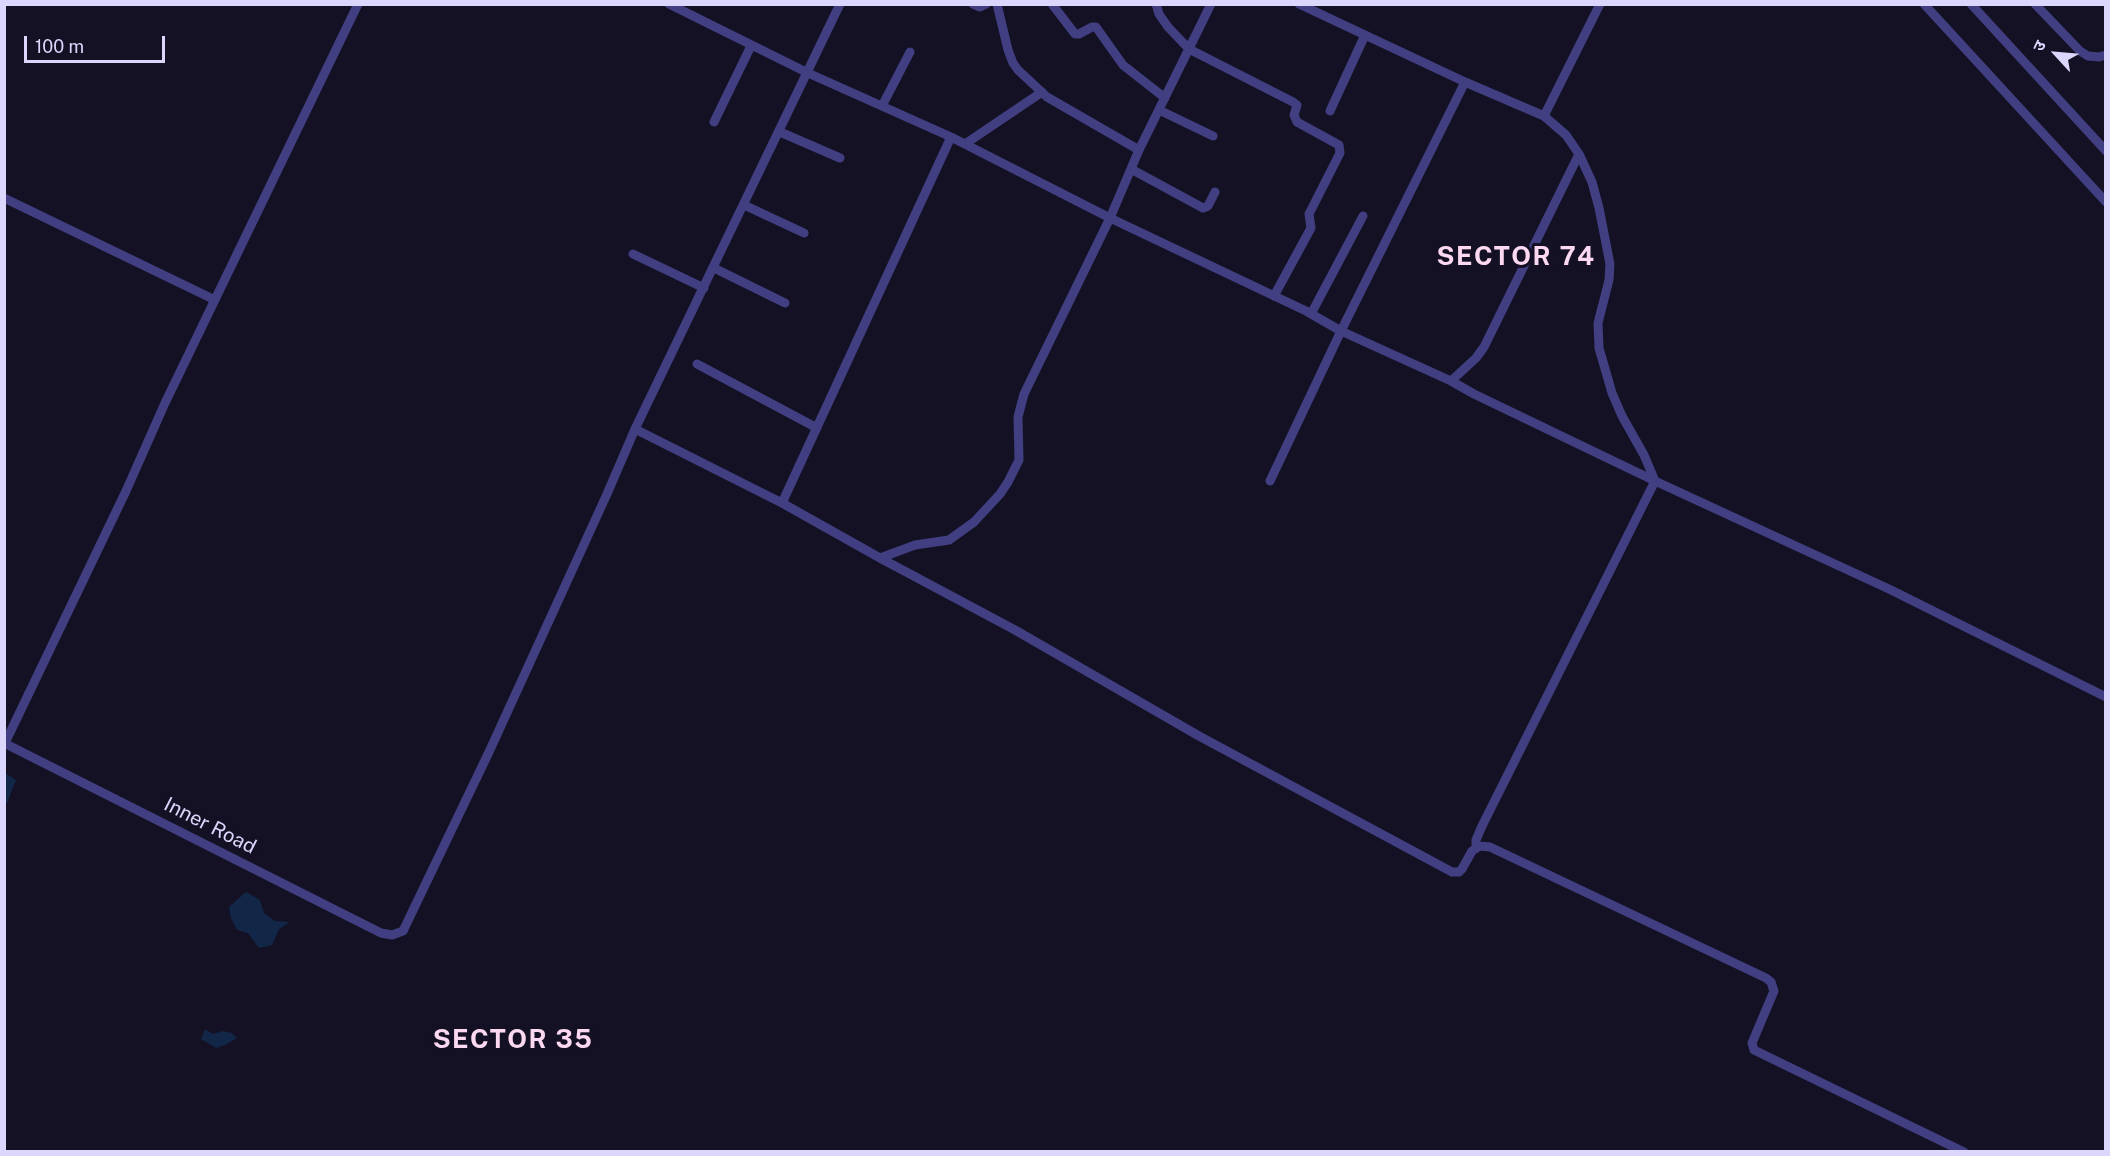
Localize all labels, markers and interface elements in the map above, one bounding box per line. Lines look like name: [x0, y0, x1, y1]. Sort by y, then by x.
scale bar: [27, 24, 168, 62]
north arrow: [2026, 24, 2086, 84]
text: 100 m: [35, 36, 84, 57]
text: उ: [2029, 38, 2050, 54]
district label: SECTOR 74: [1437, 241, 1595, 273]
street label: Inner Road: [160, 793, 260, 859]
district label: SECTOR 35: [433, 1024, 593, 1056]

